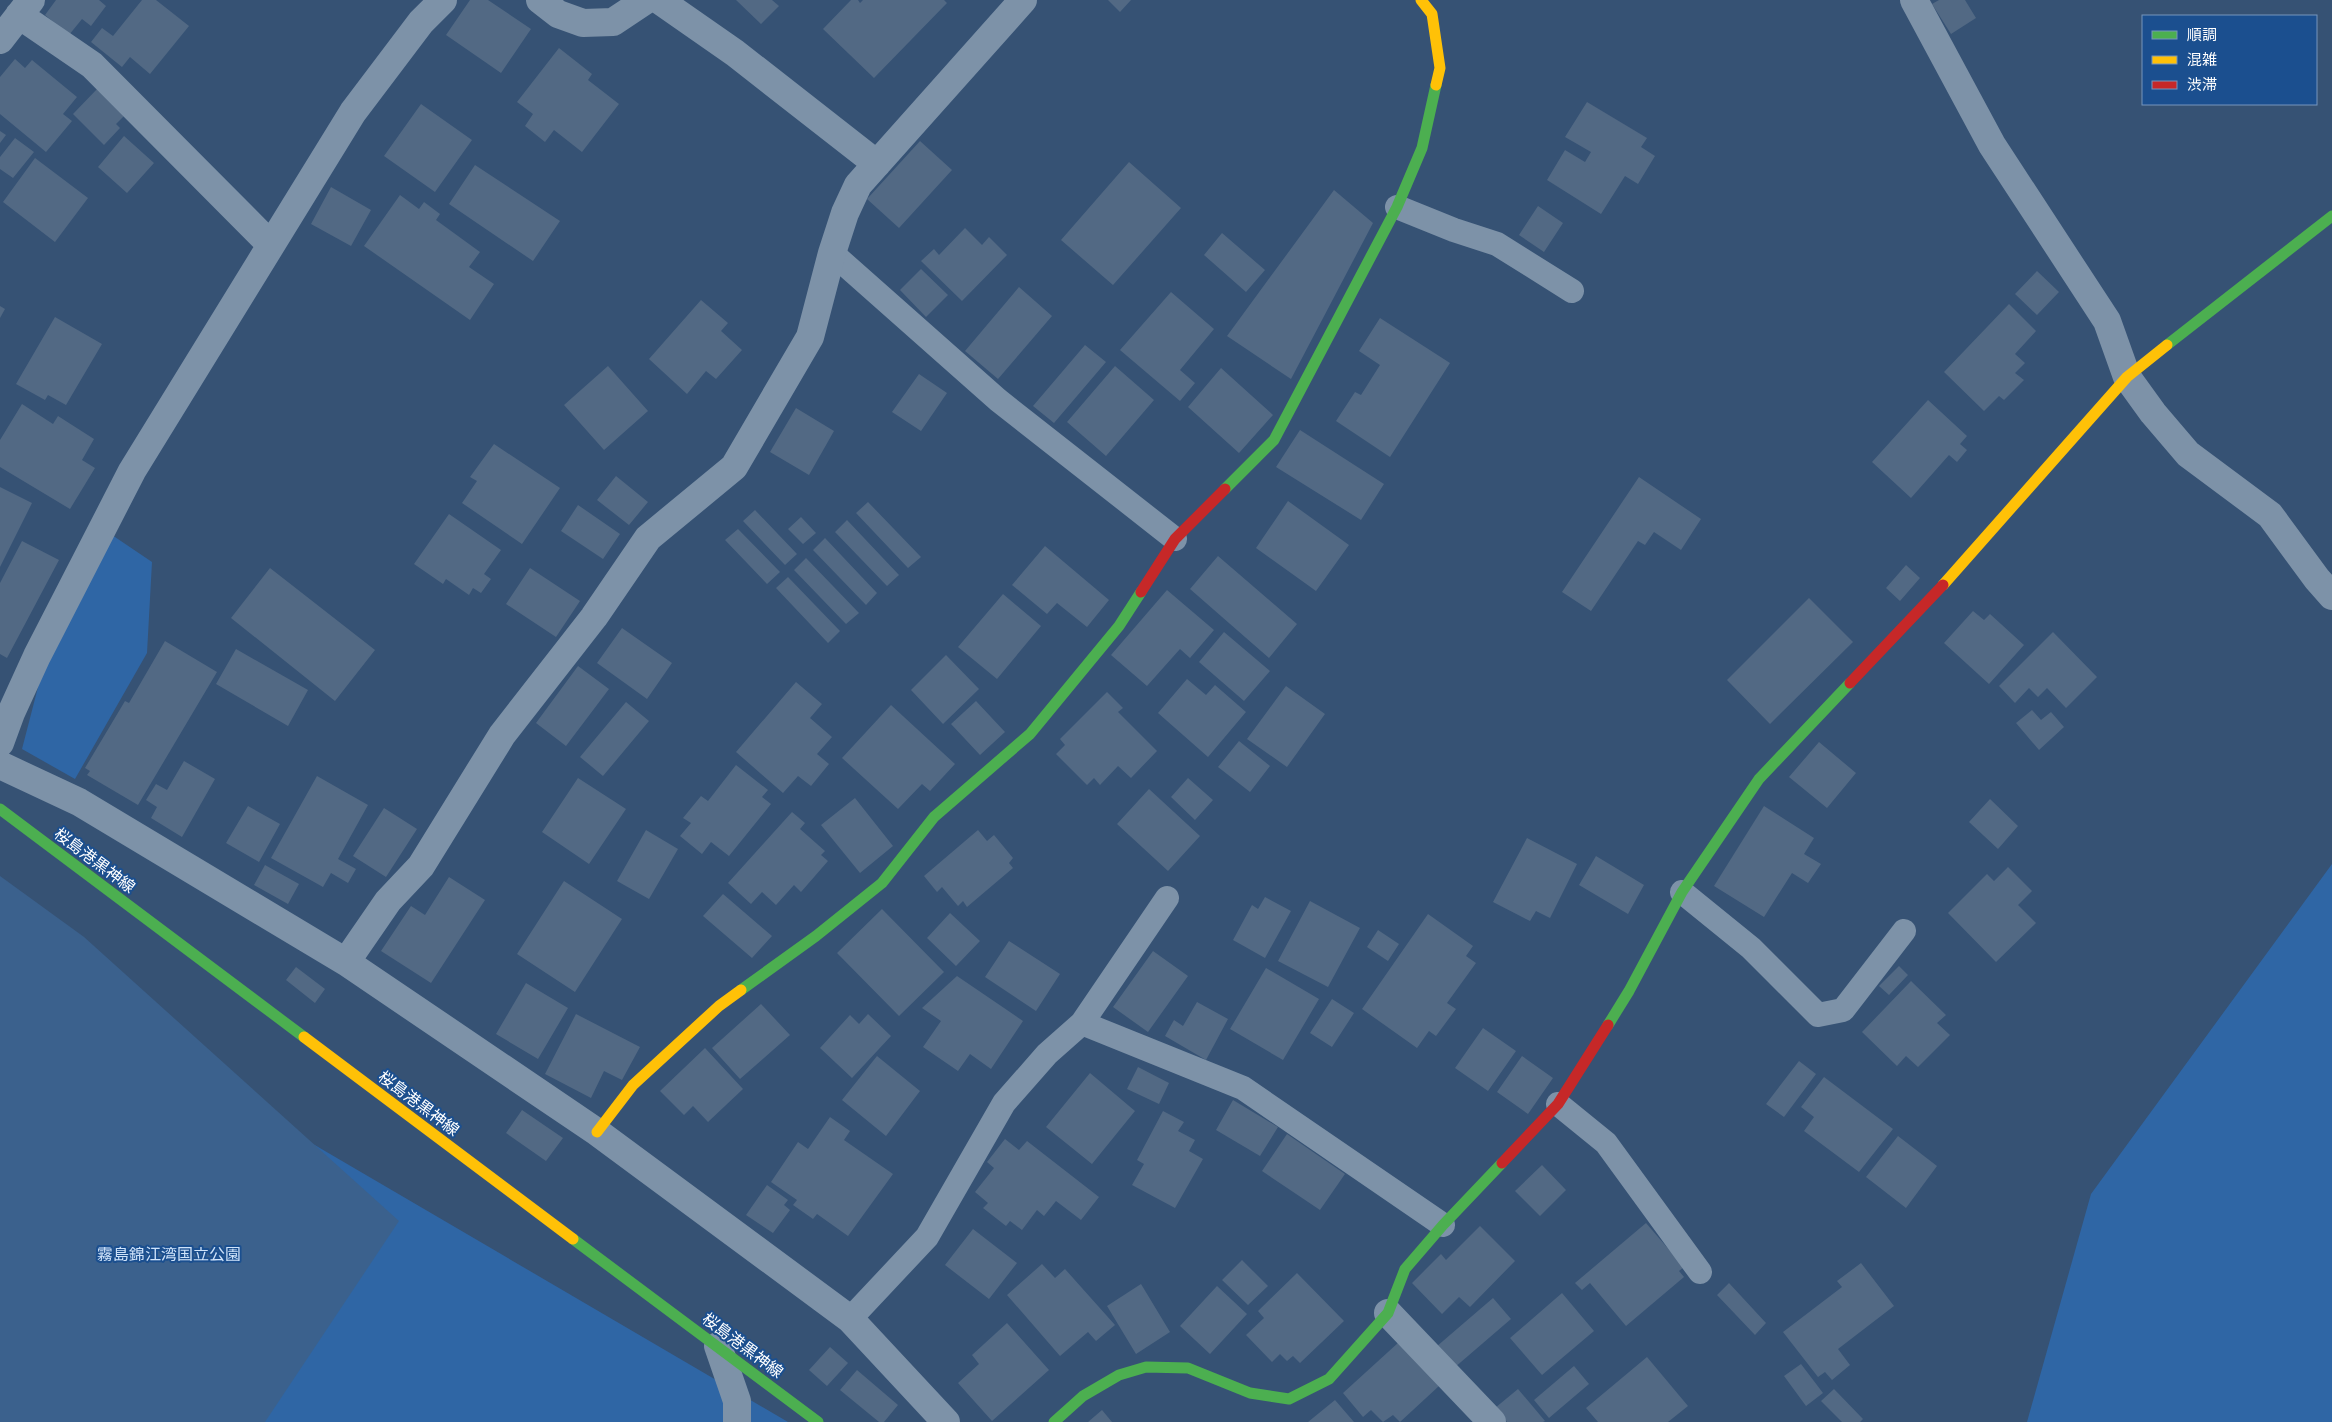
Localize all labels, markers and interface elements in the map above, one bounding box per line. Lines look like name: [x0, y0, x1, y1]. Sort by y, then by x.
legend: [2142, 15, 2317, 105]
text: 順調: [2187, 24, 2217, 44]
text: 混雑: [2187, 49, 2217, 69]
text: 渋滞: [2187, 74, 2217, 94]
street label: 桜島港黒神線: [50, 822, 140, 898]
street label: 桜島港黒神線: [374, 1065, 464, 1141]
park label: 霧島錦江湾国立公園: [97, 1243, 241, 1265]
street label: 桜島港黒神線: [698, 1307, 788, 1383]

